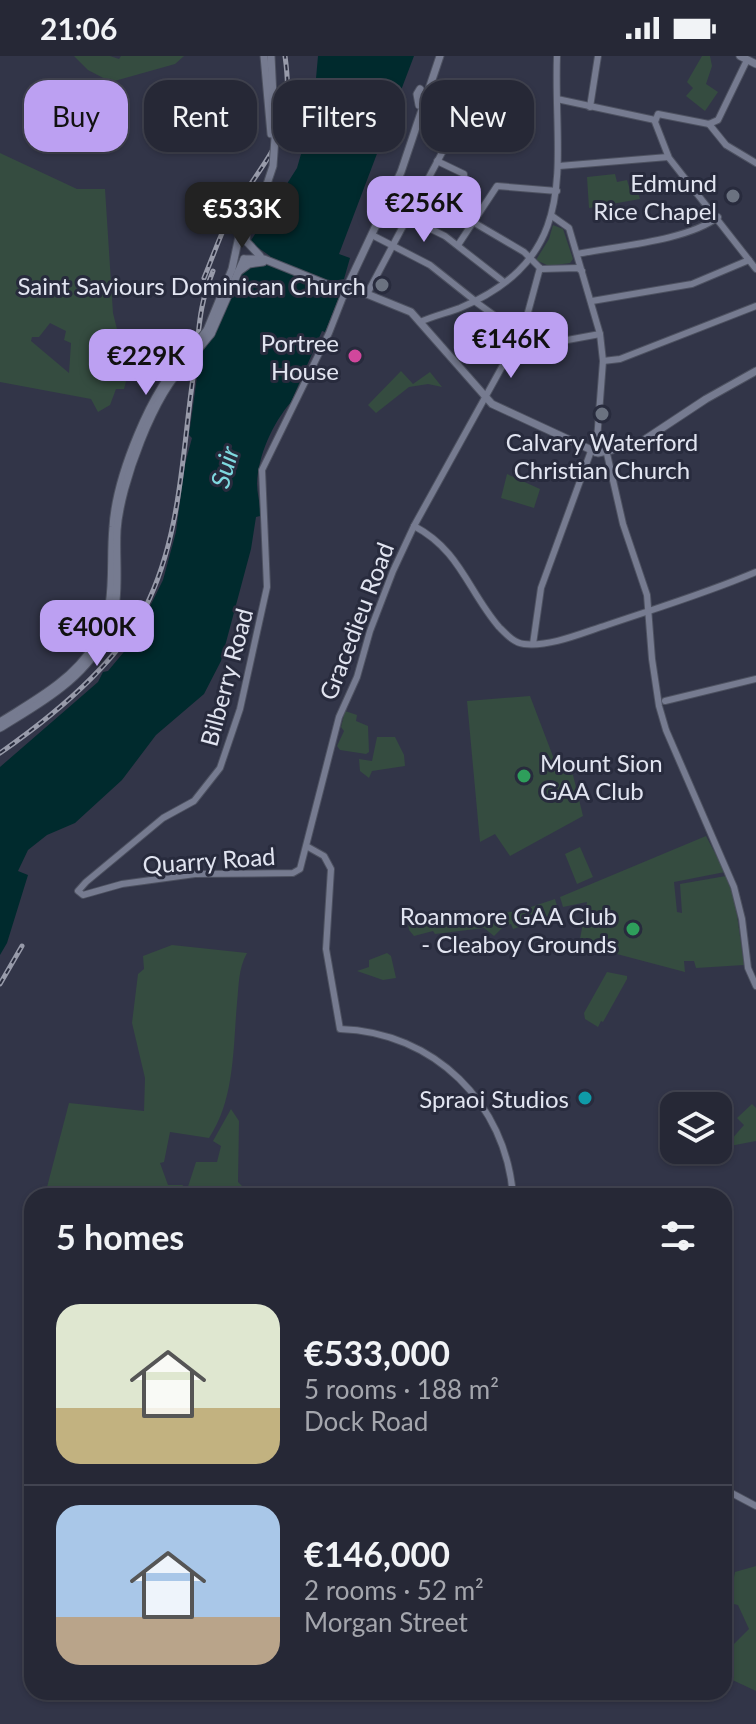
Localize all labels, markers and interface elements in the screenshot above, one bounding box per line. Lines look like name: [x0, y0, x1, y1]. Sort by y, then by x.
text: 21:06: [40, 10, 117, 46]
chip: Buy: [24, 80, 128, 152]
chip: Rent: [144, 80, 257, 152]
chip: Filters: [273, 80, 405, 152]
chip: New: [421, 80, 534, 152]
place label: Edmund Rice Chapel: [593, 168, 717, 225]
pin: €256K: [368, 176, 480, 244]
pin: €533K: [186, 182, 298, 250]
text: €256K: [385, 186, 463, 218]
marker: Edmund Rice Chapel: [724, 187, 742, 205]
text: €533K: [203, 192, 281, 224]
place label: Saint Saviours Dominican Church: [17, 271, 366, 300]
marker: Saint Saviours Dominican Church: [373, 276, 391, 294]
pin: €146K: [455, 312, 567, 380]
text: €146K: [472, 322, 550, 354]
place label: Portree House: [261, 328, 339, 385]
pin: €229K: [90, 329, 202, 397]
text: €229K: [107, 339, 185, 371]
marker: Portree House: [346, 347, 364, 365]
marker: Calvary Waterford Christian Church: [593, 405, 611, 423]
place label: Calvary Waterford Christian Church: [506, 427, 698, 484]
water label: Suir: [203, 442, 245, 491]
street label: Gracedieu Road: [313, 538, 399, 704]
pin: €400K: [41, 600, 153, 668]
street label: Bilberry Road: [194, 605, 258, 749]
text: €400K: [58, 610, 136, 642]
place label: Mount Sion GAA Club: [540, 748, 663, 805]
marker: Mount Sion GAA Club: [515, 767, 533, 785]
street label: Quarry Road: [142, 841, 276, 879]
place label: Roanmore GAA Club - Cleaboy Grounds: [400, 901, 617, 958]
marker: Roanmore GAA Club - Cleaboy Grounds: [624, 920, 642, 938]
place label: Spraoi Studios: [419, 1084, 569, 1113]
marker: Spraoi Studios: [576, 1089, 594, 1107]
map controls: [660, 1092, 732, 1164]
button: layers: [660, 1092, 732, 1164]
icon: filters: [656, 1214, 700, 1258]
text: 5 homes: [56, 1216, 184, 1257]
text: €533,000: [304, 1332, 450, 1373]
icon: home: [120, 1336, 216, 1432]
text: 5 rooms · 188 m²: [304, 1373, 499, 1405]
text: Dock Road: [304, 1405, 428, 1437]
text: €146,000: [304, 1533, 450, 1574]
icon: home: [120, 1537, 216, 1633]
text: 2 rooms · 52 m²: [304, 1574, 484, 1606]
text: Morgan Street: [304, 1606, 468, 1638]

